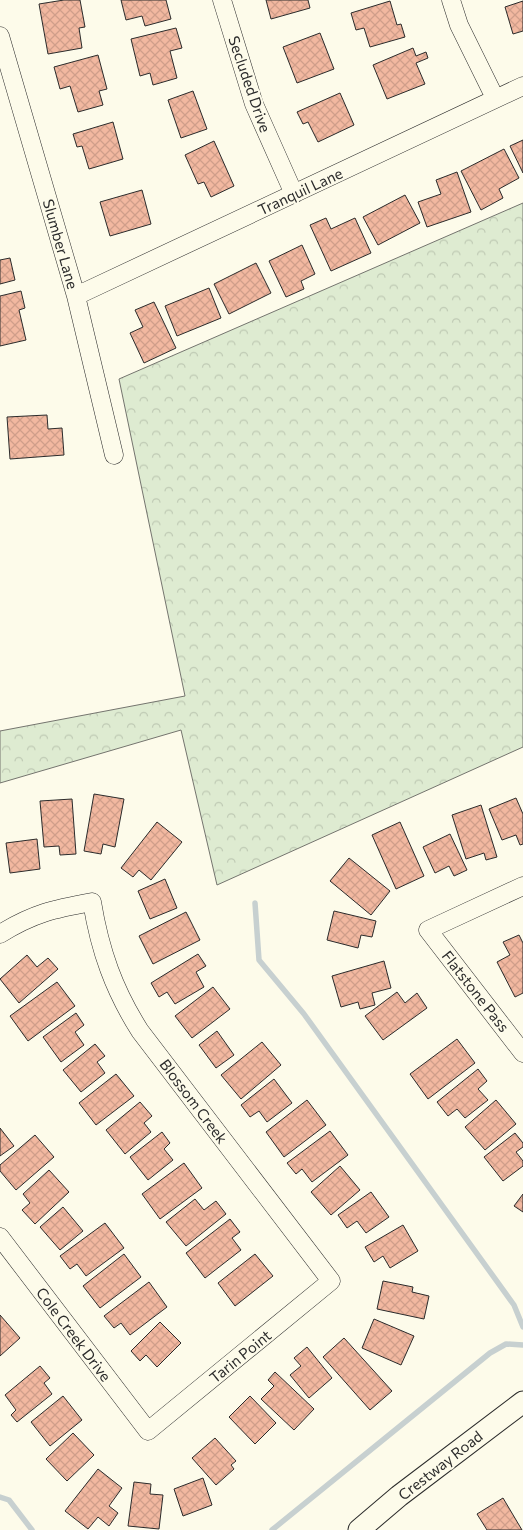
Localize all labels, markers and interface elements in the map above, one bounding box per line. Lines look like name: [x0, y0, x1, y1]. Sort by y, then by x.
street label: Secluded Drive: [225, 33, 275, 135]
street label: Tranquil Lane: [255, 164, 345, 218]
street label: Slumber Lane: [40, 197, 82, 291]
street label: Flatstone Pass: [439, 947, 514, 1035]
street label: Blossom Creek: [156, 1055, 232, 1147]
street label: Cole Creek Drive: [33, 1283, 115, 1385]
street label: Tarin Point: [206, 1326, 274, 1386]
street label: Crestway Road: [394, 1426, 486, 1504]

